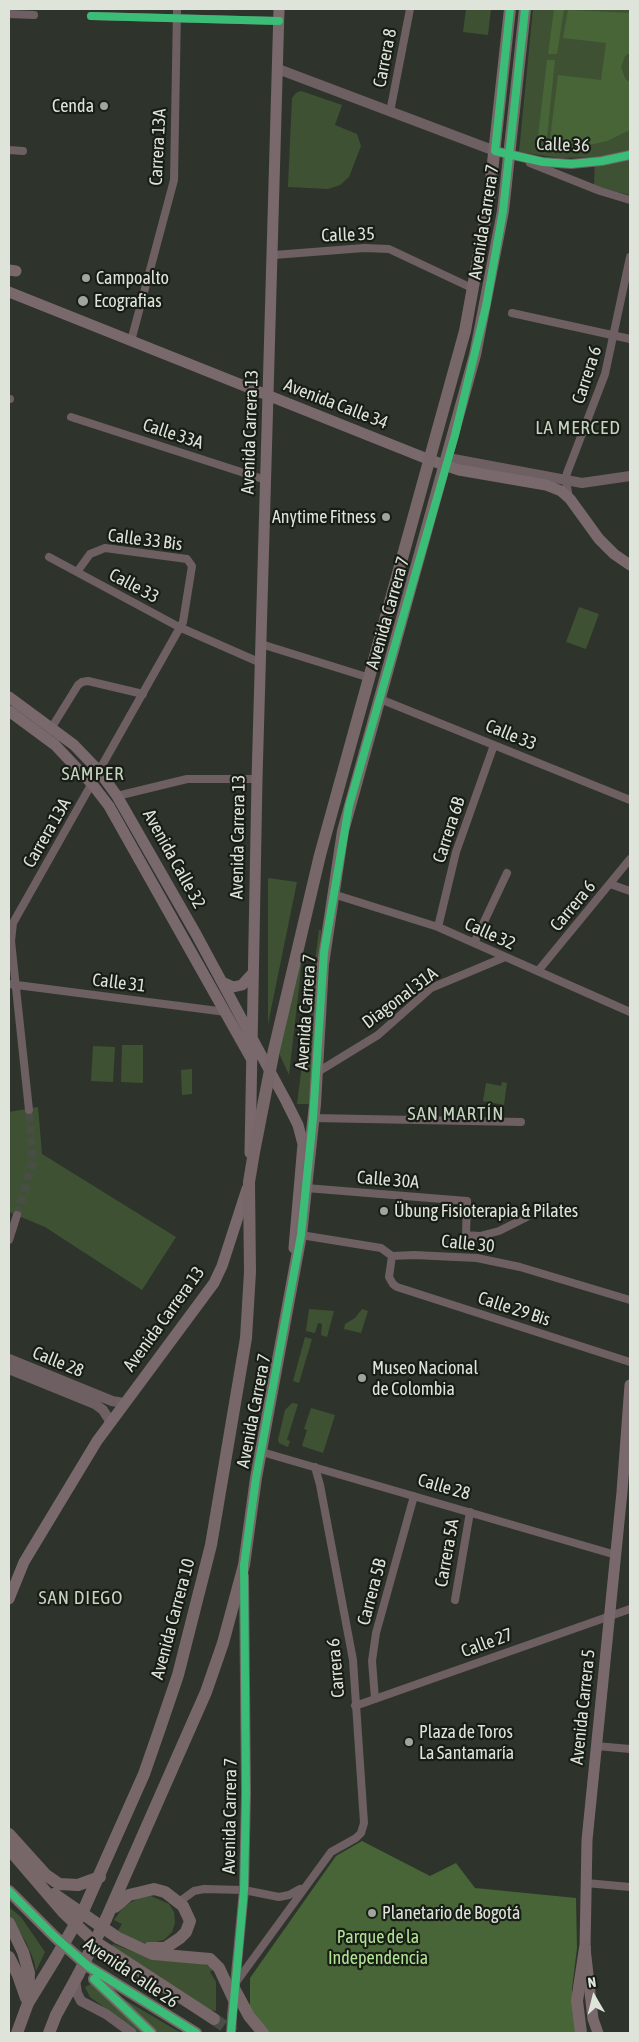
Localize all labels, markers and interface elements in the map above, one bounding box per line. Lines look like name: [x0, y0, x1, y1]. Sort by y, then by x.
street label: Carrera 8: [369, 27, 401, 89]
place label: Cenda: [52, 95, 94, 117]
marker: Cenda: [98, 100, 110, 112]
street label: Carrera 13A: [145, 108, 171, 186]
street label: Calle 36: [536, 133, 590, 157]
street label: Avenida Carrera 7: [464, 163, 504, 281]
street label: Calle 35: [321, 223, 375, 247]
place label: Campoalto: [96, 267, 169, 289]
marker: Campoalto: [80, 272, 92, 284]
place label: Ecografias: [94, 290, 162, 312]
marker: Ecografias: [76, 294, 90, 308]
street label: Carrera 6: [568, 343, 606, 407]
street label: Avenida Carrera 13: [237, 369, 263, 495]
street label: Avenida Calle 34: [281, 374, 391, 434]
street label: Calle 33A: [140, 414, 206, 454]
district label: LA MERCED: [534, 417, 622, 439]
place label: Anytime Fitness: [272, 506, 376, 528]
marker: Anytime Fitness: [380, 511, 392, 523]
street label: Calle 33 Bis: [107, 525, 183, 555]
street label: Avenida Carrera 7: [362, 554, 414, 672]
street label: Calle 33: [105, 564, 163, 608]
street label: Calle 33: [482, 715, 540, 755]
district label: SAMPER: [61, 763, 125, 785]
street label: Avenida Carrera 13: [226, 775, 250, 899]
street label: Carrera 13A: [18, 794, 76, 872]
street label: Carrera 6B: [428, 794, 470, 866]
street label: Avenida Calle 32: [138, 806, 210, 912]
street label: Carrera 6: [546, 876, 600, 936]
street label: Calle 32: [461, 913, 519, 955]
street label: Avenida Carrera 7: [291, 953, 321, 1071]
street label: Diagonal 31A: [358, 963, 442, 1033]
street label: Calle 31: [91, 969, 147, 997]
district label: SAN MARTÍN: [406, 1103, 506, 1125]
street label: Calle 30A: [356, 1167, 420, 1193]
place label: Übung Fisioterapia & Pilates: [394, 1200, 578, 1222]
marker: Übung Fisioterapia & Pilates: [378, 1205, 390, 1217]
street label: Calle 30: [440, 1230, 496, 1258]
street label: Avenida Carrera 13: [119, 1262, 209, 1376]
street label: Calle 29 Bis: [475, 1287, 553, 1331]
street label: Calle 28: [29, 1342, 87, 1382]
street label: Avenida Carrera 7: [232, 1352, 276, 1470]
place label: Museo Nacional de Colombia: [372, 1357, 478, 1400]
marker: Museo Nacional de Colombia: [356, 1372, 368, 1384]
street label: Calle 28: [415, 1469, 473, 1505]
street label: Carrera 5A: [430, 1517, 464, 1589]
street label: Avenida Carrera 10: [146, 1556, 200, 1682]
street label: Carrera 5B: [353, 1556, 391, 1628]
district label: SAN DIEGO: [37, 1587, 125, 1609]
street label: Calle 27: [458, 1624, 516, 1662]
street label: Carrera 6: [323, 1637, 349, 1699]
street label: Avenida Carrera 5: [566, 1648, 600, 1766]
place label: Plaza de Toros La Santamaría: [419, 1721, 514, 1764]
marker: Plaza de Toros La Santamaría: [403, 1736, 415, 1748]
street label: Avenida Carrera 7: [218, 1758, 242, 1874]
place label: Planetario de Bogotá: [382, 1902, 520, 1924]
marker: Planetario de Bogotá: [366, 1907, 378, 1919]
park label: Parque de la Independencia: [328, 1926, 428, 1968]
street label: Avenida Calle 26: [79, 1933, 183, 2013]
north arrow: [569, 1972, 619, 2022]
text: N: [587, 1974, 597, 1991]

